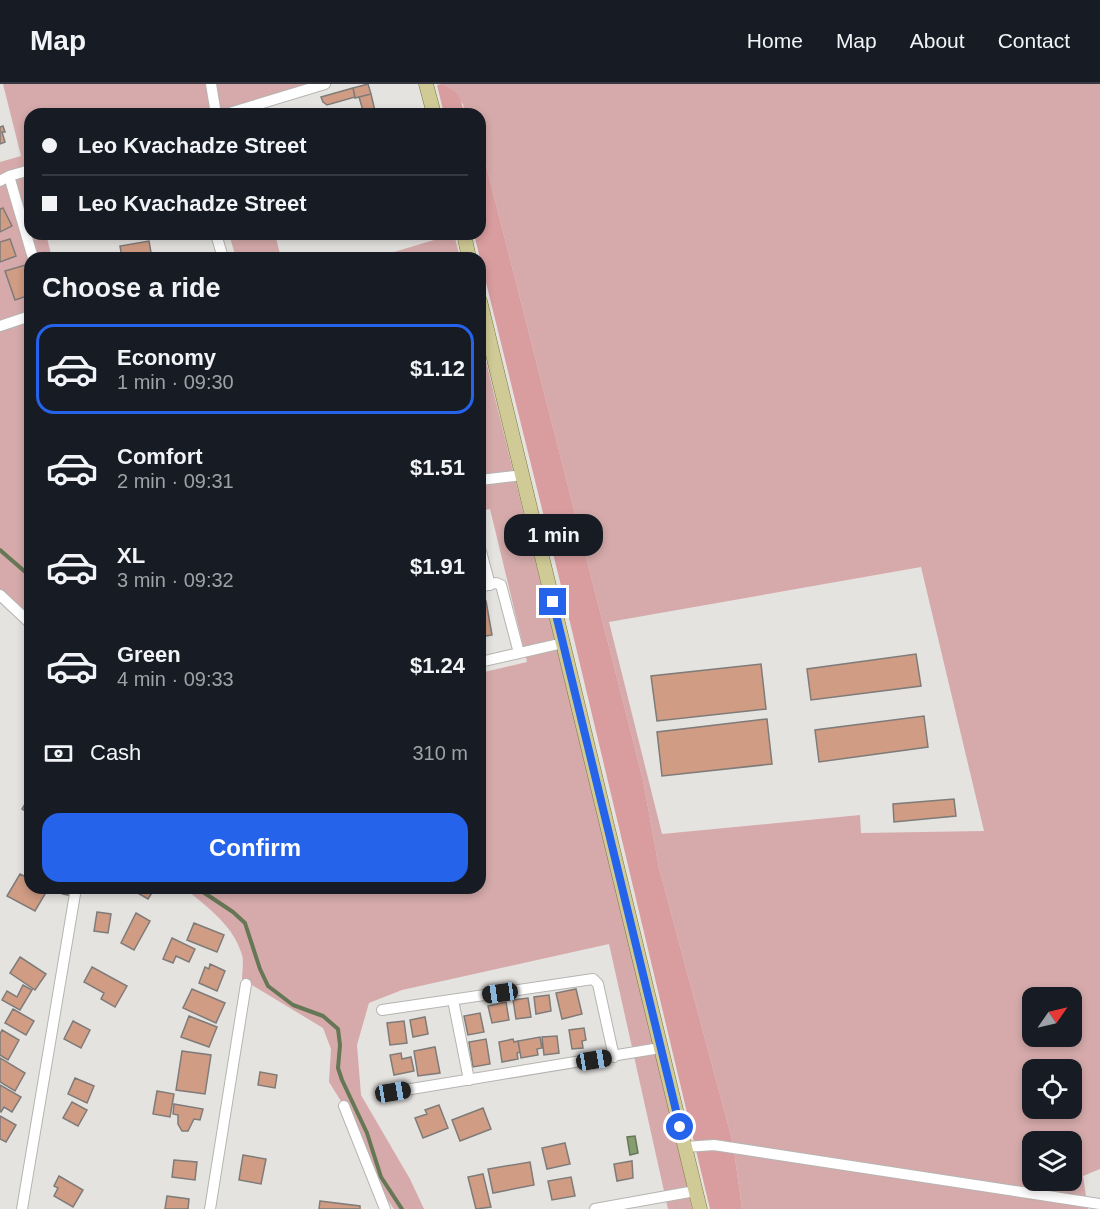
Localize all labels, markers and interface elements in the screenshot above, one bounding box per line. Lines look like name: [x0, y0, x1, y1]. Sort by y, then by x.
text: Map: [30, 25, 86, 56]
text: Home: [747, 29, 803, 52]
text: Map: [836, 29, 877, 52]
text: About: [910, 29, 965, 52]
text: Contact: [998, 29, 1070, 52]
text: Leo Kvachadze Street: [78, 133, 307, 158]
text: Leo Kvachadze Street: [78, 191, 307, 216]
text: Choose a ride: [42, 273, 221, 303]
icon: car: [45, 342, 99, 396]
text: Economy: [117, 345, 216, 370]
text: $1.12: [410, 356, 465, 381]
text: 1 min · 09:30: [117, 371, 234, 393]
icon: car: [45, 441, 99, 495]
text: Comfort: [117, 444, 203, 469]
text: $1.51: [410, 455, 465, 480]
text: 2 min · 09:31: [117, 470, 234, 492]
callout: 1 min: [504, 515, 602, 557]
text: 1 min: [527, 524, 580, 546]
icon: car: [45, 540, 99, 594]
text: XL: [117, 543, 145, 568]
text: $1.91: [410, 554, 465, 579]
text: 3 min · 09:32: [117, 569, 234, 591]
route end: [539, 588, 566, 615]
icon: car: [45, 639, 99, 693]
text: Green: [117, 642, 181, 667]
text: $1.24: [410, 653, 465, 678]
text: 4 min · 09:33: [117, 668, 234, 690]
icon: cash: [42, 737, 75, 770]
text: Cash: [90, 740, 141, 765]
text: 310 m: [412, 742, 468, 764]
button: Confirm: [42, 813, 468, 882]
car: [481, 982, 519, 1004]
north arrow: [1022, 987, 1082, 1047]
map controls: [1022, 987, 1082, 1191]
car: [575, 1048, 613, 1072]
button: locate: [1022, 1059, 1082, 1119]
car: [374, 1080, 412, 1104]
route start: [666, 1113, 693, 1140]
button: layers: [1022, 1131, 1082, 1191]

